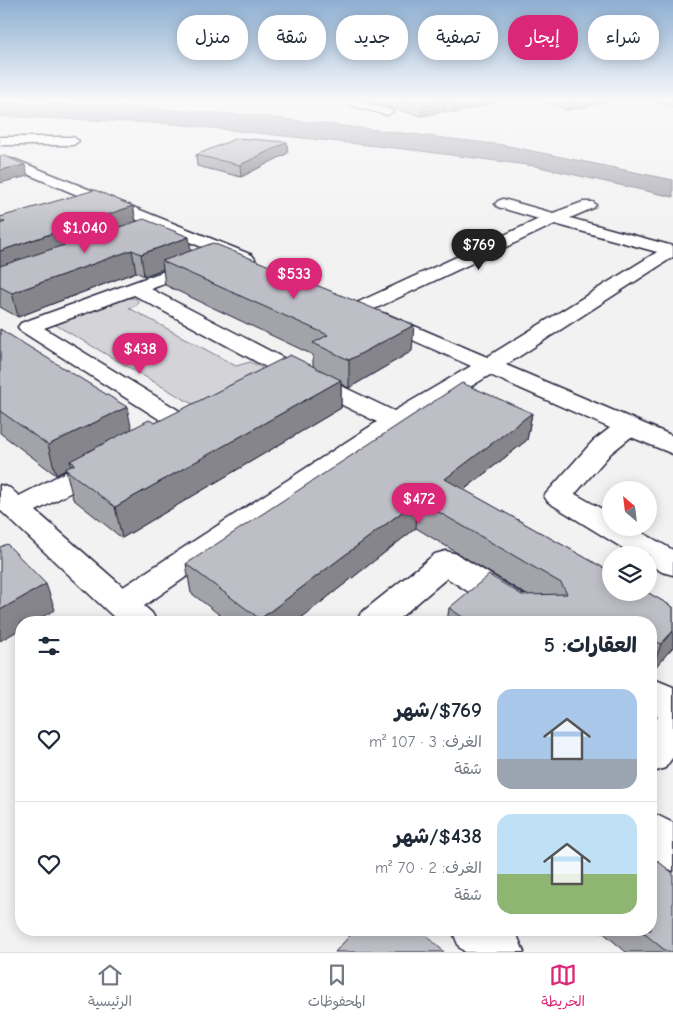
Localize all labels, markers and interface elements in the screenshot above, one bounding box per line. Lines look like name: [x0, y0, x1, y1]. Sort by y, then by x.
chip: منزل: [177, 15, 248, 60]
chip: شقة: [258, 15, 326, 60]
chip: جديد: [336, 15, 408, 60]
chip: تصفية: [418, 15, 498, 60]
chip: إيجار: [508, 15, 578, 60]
chip: شراء: [588, 15, 659, 60]
pin: $1,040: [44, 212, 126, 254]
text: $1,040: [63, 219, 107, 237]
pin: $769: [449, 228, 509, 271]
text: $769: [463, 236, 495, 254]
pin: $533: [264, 258, 324, 300]
text: $533: [277, 265, 311, 283]
pin: $438: [110, 332, 170, 375]
text: $438: [123, 340, 157, 358]
north arrow: [602, 481, 658, 536]
map controls: [602, 481, 657, 601]
pin: $472: [389, 482, 449, 525]
text: $472: [403, 490, 435, 508]
button: layers: [602, 546, 657, 601]
icon: filters: [35, 632, 63, 660]
text: العقارات: 5: [544, 633, 637, 657]
text: $769/شهر: [395, 698, 482, 722]
icon: home: [537, 709, 597, 769]
icon: heart: [35, 725, 63, 753]
text: الغرف: 3 · 107 m²: [369, 733, 482, 751]
text: شقة: [454, 760, 482, 778]
text: $438/شهر: [394, 824, 482, 848]
icon: home: [537, 834, 597, 894]
icon: heart: [35, 850, 63, 878]
text: الغرف: 2 · 70 m²: [375, 859, 482, 877]
text: شقة: [454, 886, 482, 904]
tab: الرئيسية: [88, 961, 132, 1014]
tab: المحفوظات: [308, 961, 365, 1014]
tab: الخريطة: [541, 961, 585, 1014]

